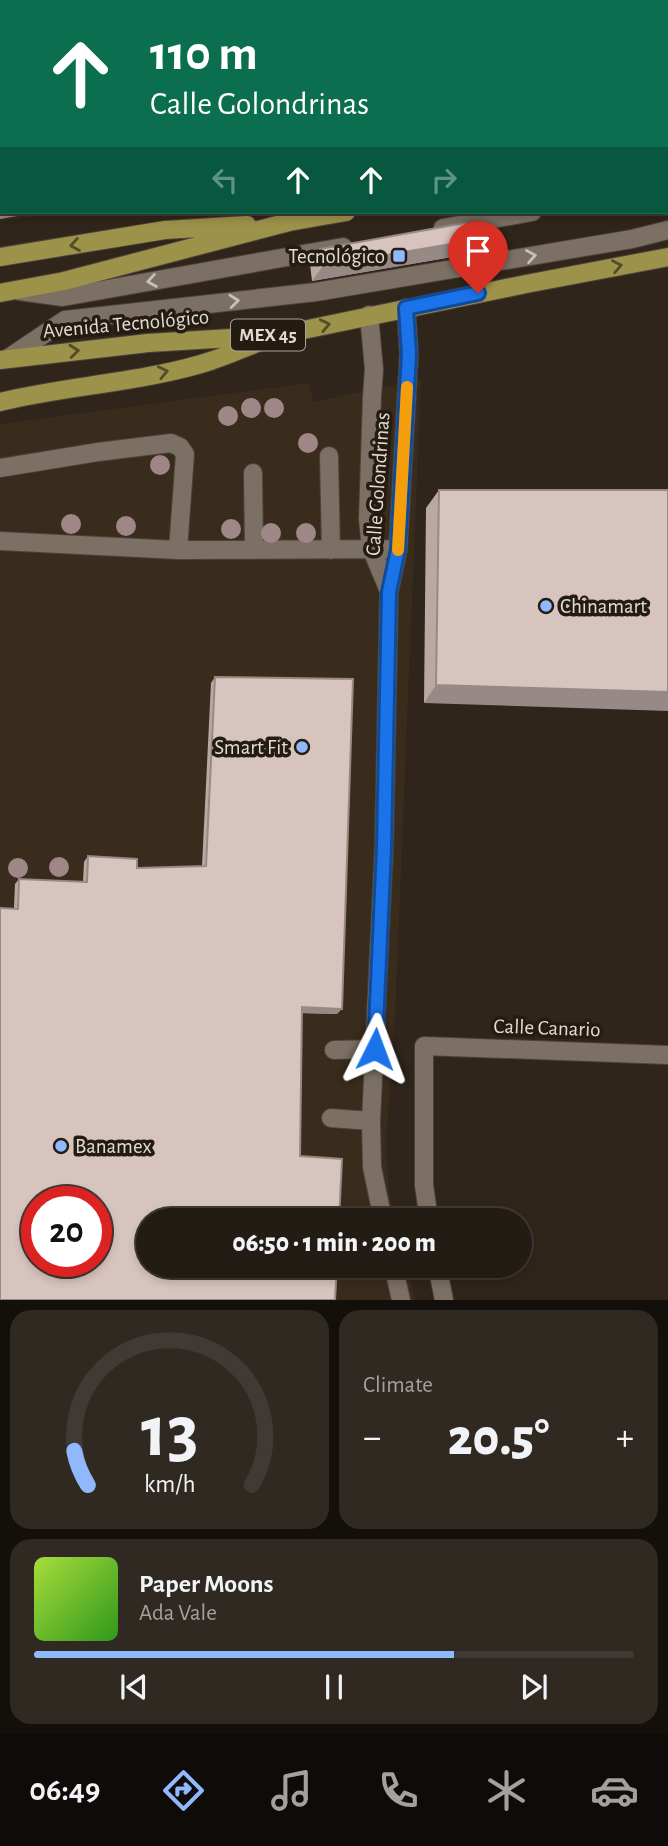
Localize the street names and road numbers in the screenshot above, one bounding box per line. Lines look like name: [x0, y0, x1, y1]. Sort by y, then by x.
street label: Avenida Tecnológico: [42, 306, 210, 342]
road number: MEX 45: [231, 320, 305, 350]
street label: Calle Golondrinas: [363, 412, 393, 556]
street label: Calle Canario: [493, 1016, 601, 1040]

